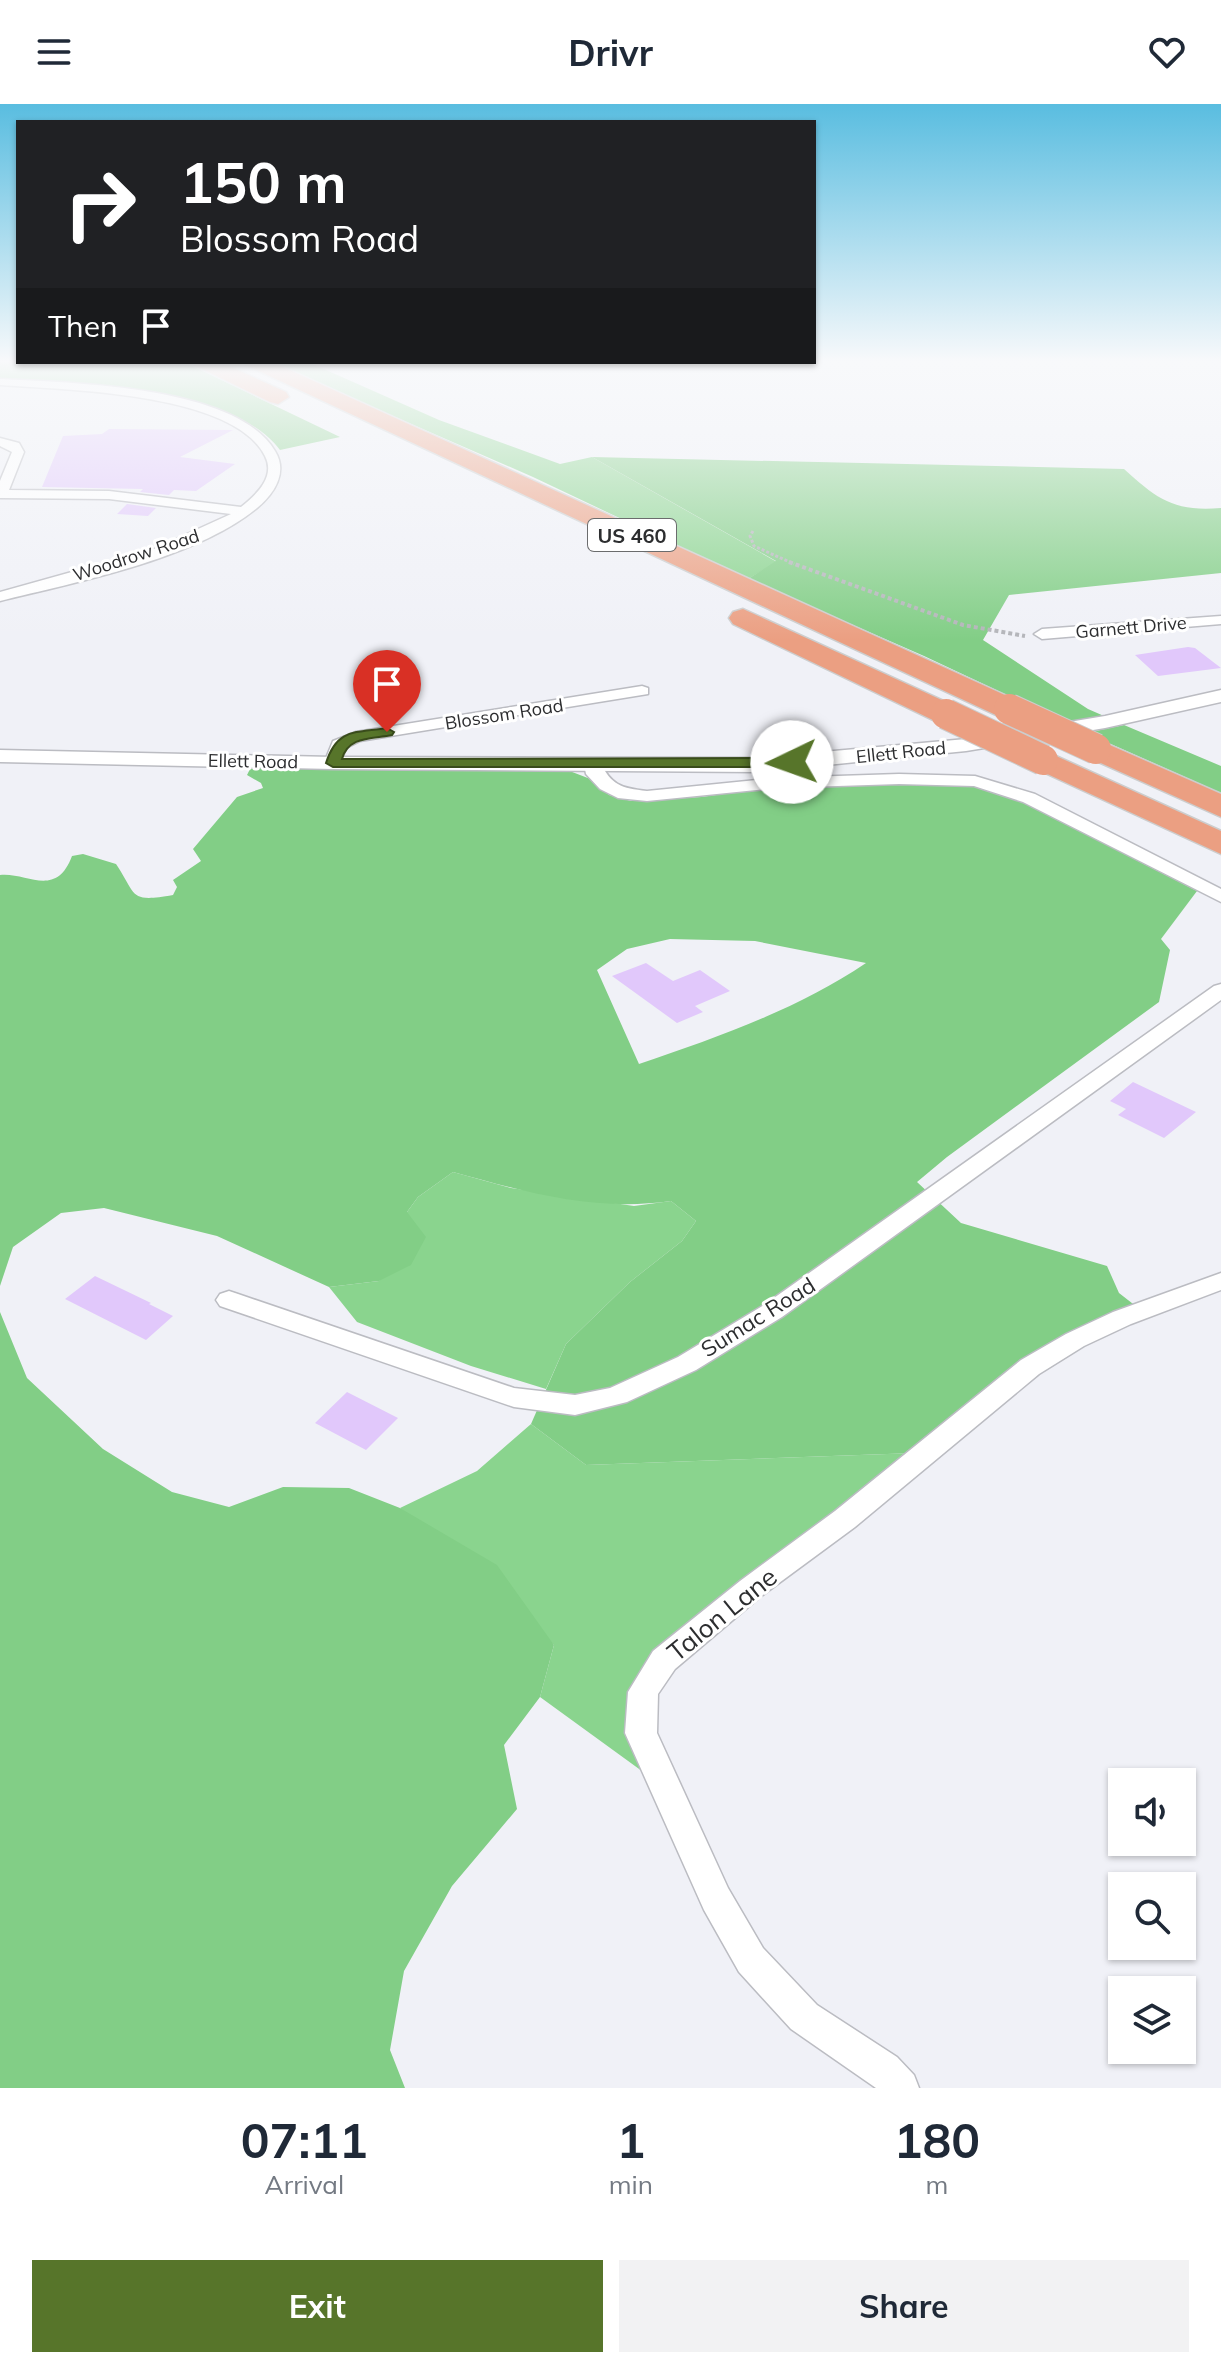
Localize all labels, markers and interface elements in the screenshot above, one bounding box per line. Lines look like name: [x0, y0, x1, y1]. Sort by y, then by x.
icon: menu: [32, 30, 76, 74]
text: Drivr: [568, 30, 653, 75]
icon: heart: [1145, 30, 1189, 74]
text: 150 m: [180, 147, 347, 217]
icon: right: [48, 152, 152, 256]
text: Blossom Road: [180, 216, 419, 261]
icon: arrive: [134, 304, 178, 348]
text: Then: [48, 307, 118, 345]
road number: US 460: [588, 519, 676, 551]
street label: Woodrow Road: [70, 524, 202, 586]
street label: Garnett Drive: [1075, 611, 1187, 643]
pin: [353, 650, 421, 732]
icon: arrive: [365, 662, 409, 706]
street label: Blossom Road: [443, 693, 565, 735]
position arrow: [750, 720, 834, 804]
street label: Ellett Road: [855, 736, 947, 768]
street label: Ellett Road: [208, 749, 298, 773]
street label: Sumac Road: [696, 1271, 820, 1363]
street label: Talon Lane: [661, 1560, 783, 1668]
map controls: [1108, 1768, 1196, 2064]
button: sound: [1108, 1768, 1196, 1856]
button: search: [1108, 1872, 1196, 1960]
button: layers: [1108, 1976, 1196, 2064]
text: 07:11: [241, 2110, 368, 2170]
text: 1: [616, 2110, 645, 2170]
text: 180: [894, 2110, 980, 2170]
text: Arrival: [265, 2168, 344, 2201]
text: min: [609, 2168, 653, 2201]
text: m: [926, 2168, 948, 2201]
button: Exit: [32, 2260, 603, 2352]
button: Share: [619, 2260, 1189, 2352]

